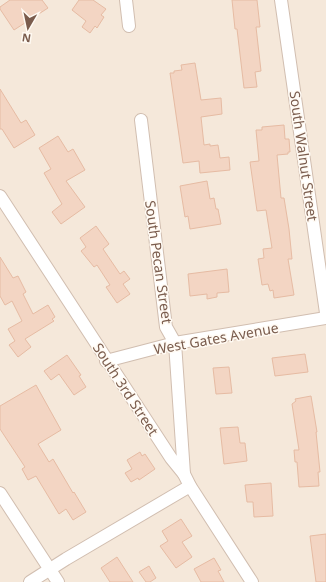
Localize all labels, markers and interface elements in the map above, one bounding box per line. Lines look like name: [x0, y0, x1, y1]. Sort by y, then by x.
north arrow: [8, 8, 48, 48]
text: N: [21, 30, 32, 46]
street label: South Walnut Street: [285, 90, 323, 222]
street label: South Pecan Street: [141, 199, 177, 325]
street label: West Gates Avenue: [152, 318, 280, 358]
street label: South 3rd Street: [89, 339, 163, 439]

